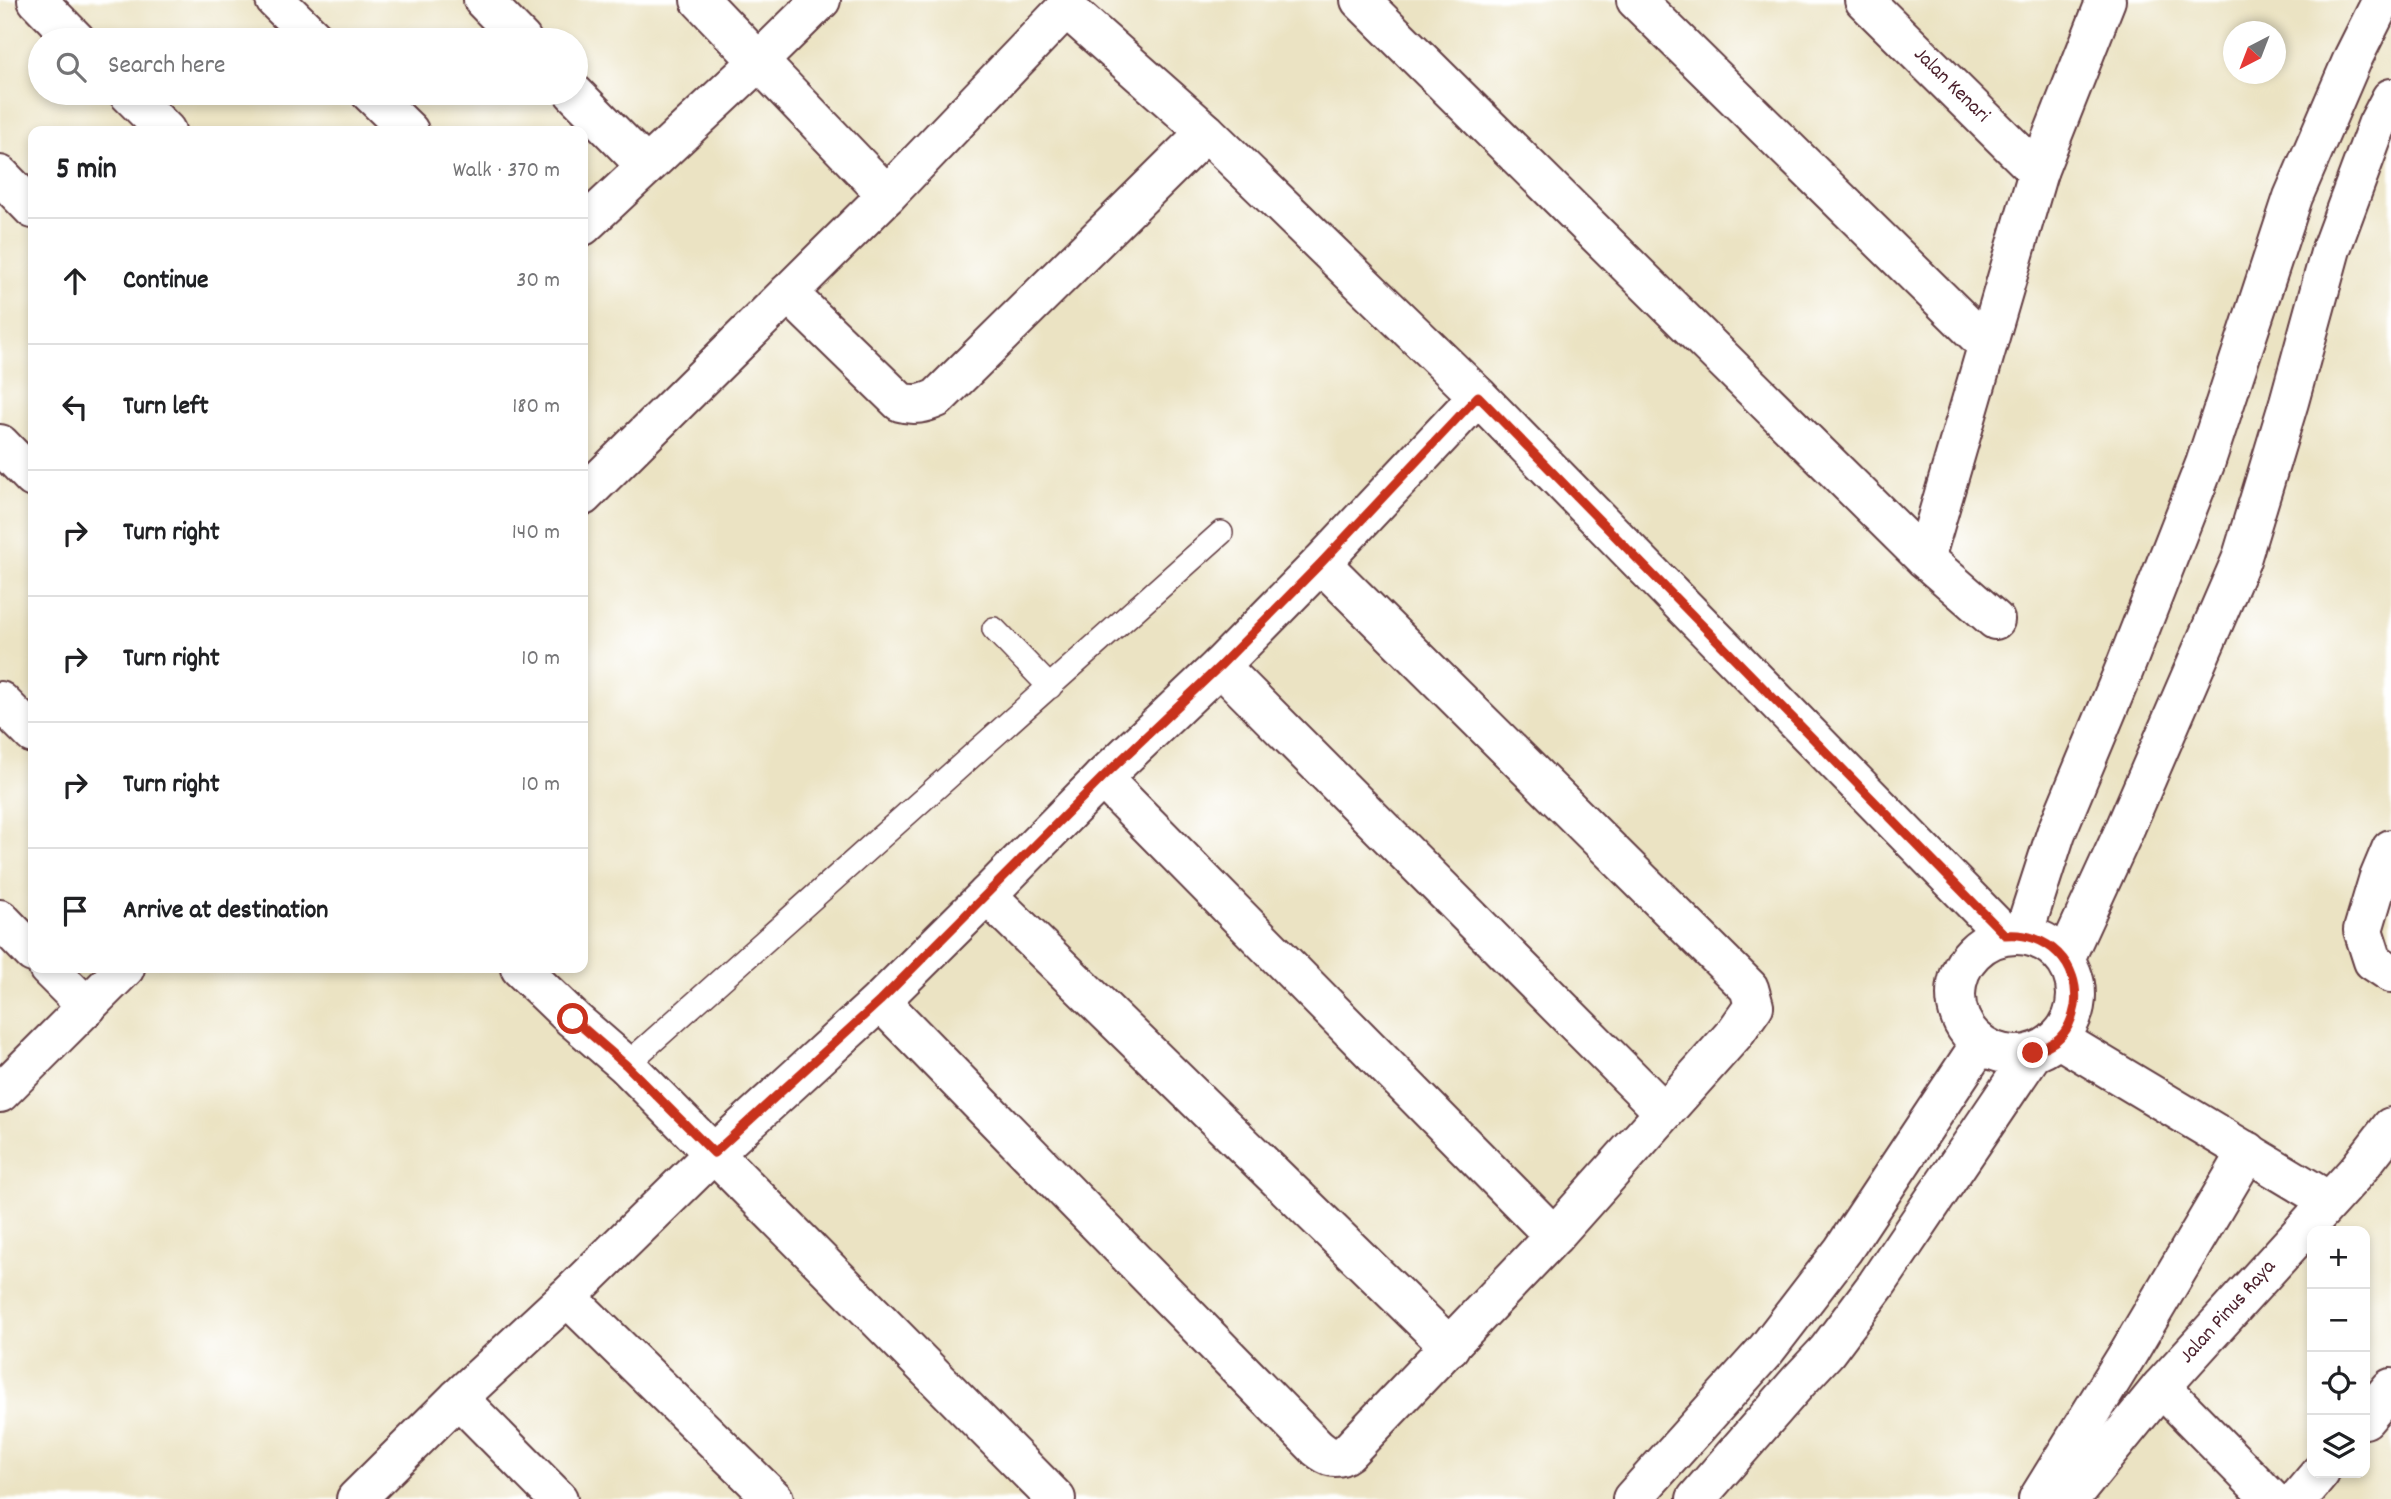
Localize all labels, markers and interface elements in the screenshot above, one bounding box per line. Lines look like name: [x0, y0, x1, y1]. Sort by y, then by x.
north arrow: [2223, 21, 2286, 84]
search box: [28, 28, 588, 105]
street label: Jalan Kenari: [1906, 41, 1996, 131]
icon: search: [52, 48, 90, 86]
text: Search here: [108, 48, 226, 85]
text: 5 min: [56, 150, 117, 193]
text: Walk · 370 m: [453, 155, 560, 188]
icon: ahead: [56, 262, 94, 300]
text: Continue: [123, 263, 208, 300]
text: 30 m: [516, 265, 560, 298]
icon: left: [56, 388, 94, 426]
text: Turn left: [123, 389, 209, 426]
text: 180 m: [512, 391, 560, 424]
icon: right: [56, 514, 94, 552]
text: Turn right: [123, 515, 220, 552]
text: 140 m: [512, 517, 560, 550]
icon: right: [56, 640, 94, 678]
text: Turn right: [123, 641, 220, 678]
text: 10 m: [521, 643, 560, 676]
icon: right: [56, 766, 94, 804]
text: Turn right: [123, 767, 220, 804]
text: 10 m: [521, 769, 560, 802]
icon: arrive: [56, 892, 94, 930]
text: Arrive at destination: [123, 893, 328, 930]
route start: [557, 1003, 588, 1034]
route end: [2017, 1037, 2048, 1068]
map controls: [2307, 1226, 2370, 1478]
button: +: [2307, 1226, 2370, 1289]
street label: Jalan Pinus Raya: [2173, 1253, 2285, 1371]
button: −: [2307, 1289, 2370, 1352]
button: locate: [2307, 1352, 2370, 1415]
button: layers: [2307, 1415, 2370, 1478]

